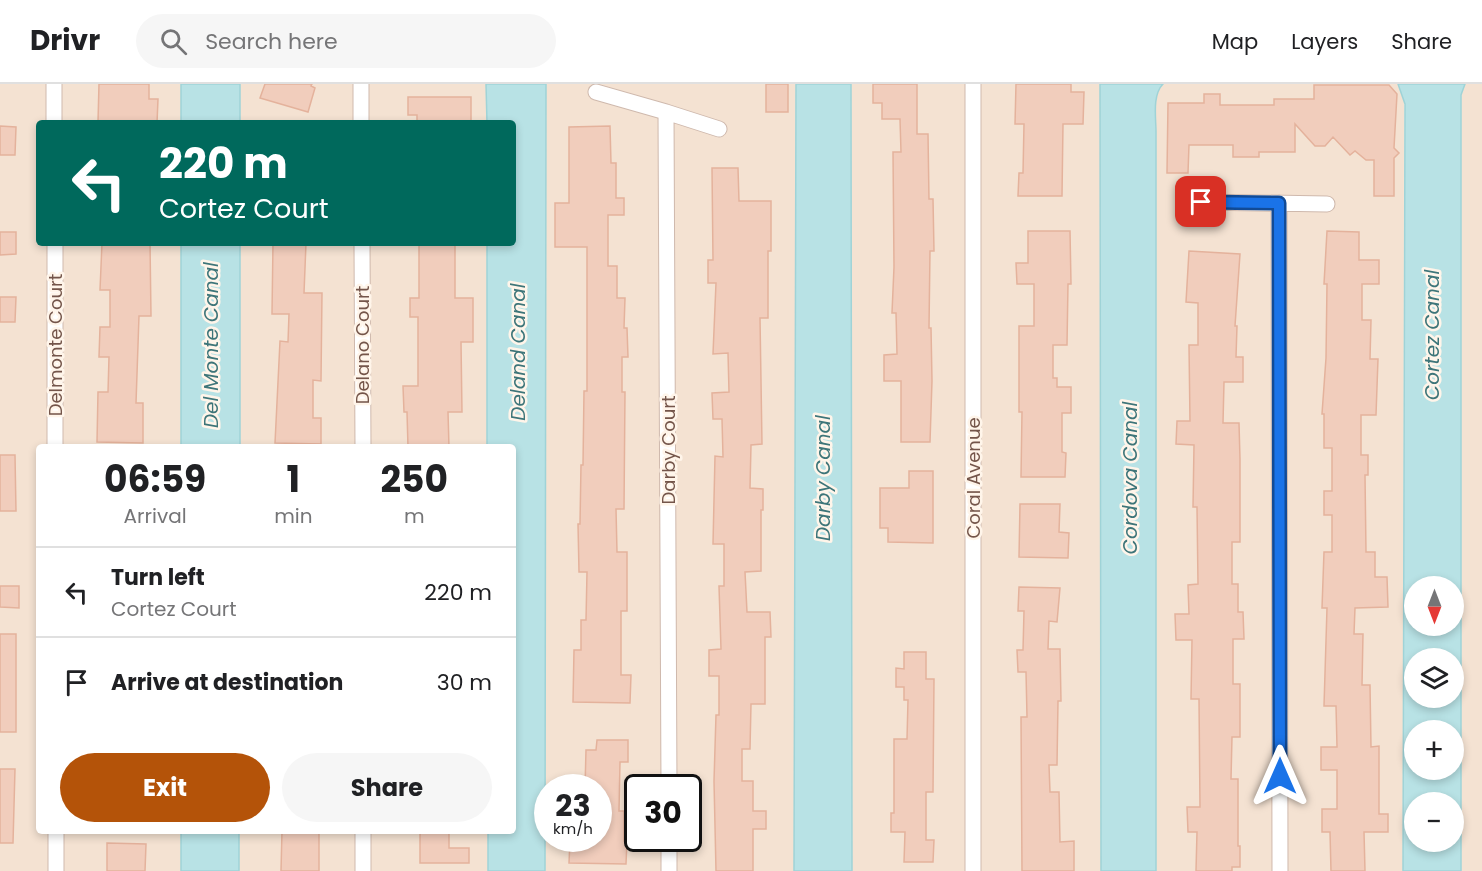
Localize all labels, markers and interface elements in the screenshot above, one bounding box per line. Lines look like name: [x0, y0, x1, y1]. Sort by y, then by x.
search box: [136, 14, 556, 68]
text: Drivr: [30, 21, 100, 60]
icon: search: [157, 25, 190, 58]
text: Search here: [205, 26, 338, 57]
text: Map: [1212, 27, 1258, 56]
text: Layers: [1291, 27, 1358, 56]
text: Share: [1391, 27, 1452, 56]
text: 220 m: [159, 134, 288, 193]
icon: left: [60, 144, 138, 222]
pin: [1175, 176, 1226, 227]
icon: arrive: [1184, 185, 1217, 218]
text: Cortez Court: [159, 190, 329, 227]
water label: Del Monte Canal: [197, 262, 225, 428]
water label: Cortez Canal: [1418, 270, 1446, 400]
street label: Delmonte Court: [43, 274, 68, 416]
water label: Deland Canal: [504, 283, 532, 421]
street label: Delano Court: [350, 286, 375, 404]
street label: Darby Court: [656, 396, 681, 504]
water label: Cordova Canal: [1116, 401, 1144, 554]
water label: Darby Canal: [809, 415, 837, 541]
street label: Coral Avenue: [961, 417, 986, 539]
text: 06:59: [104, 454, 206, 505]
text: 1: [287, 454, 300, 505]
text: 250: [381, 454, 448, 505]
text: Arrival: [124, 502, 187, 530]
text: min: [274, 502, 313, 530]
text: m: [404, 502, 425, 530]
text: Turn left: [111, 562, 205, 593]
icon: left: [60, 576, 93, 609]
north arrow: [1404, 576, 1464, 636]
map controls: [1404, 576, 1464, 852]
text: 220 m: [424, 577, 492, 608]
text: Cortez Court: [111, 595, 237, 623]
button: layers: [1404, 648, 1464, 708]
icon: arrive: [60, 666, 93, 699]
text: Arrive at destination: [111, 667, 343, 698]
text: 30 m: [437, 667, 492, 698]
button: +: [1404, 720, 1464, 780]
position arrow: [1248, 744, 1312, 808]
button: Exit: [60, 753, 270, 822]
button: Share: [282, 753, 492, 822]
speed limit sign: 30: [624, 774, 702, 852]
text: 23: [555, 784, 591, 827]
button: −: [1404, 792, 1464, 852]
text: km/h: [553, 818, 593, 839]

